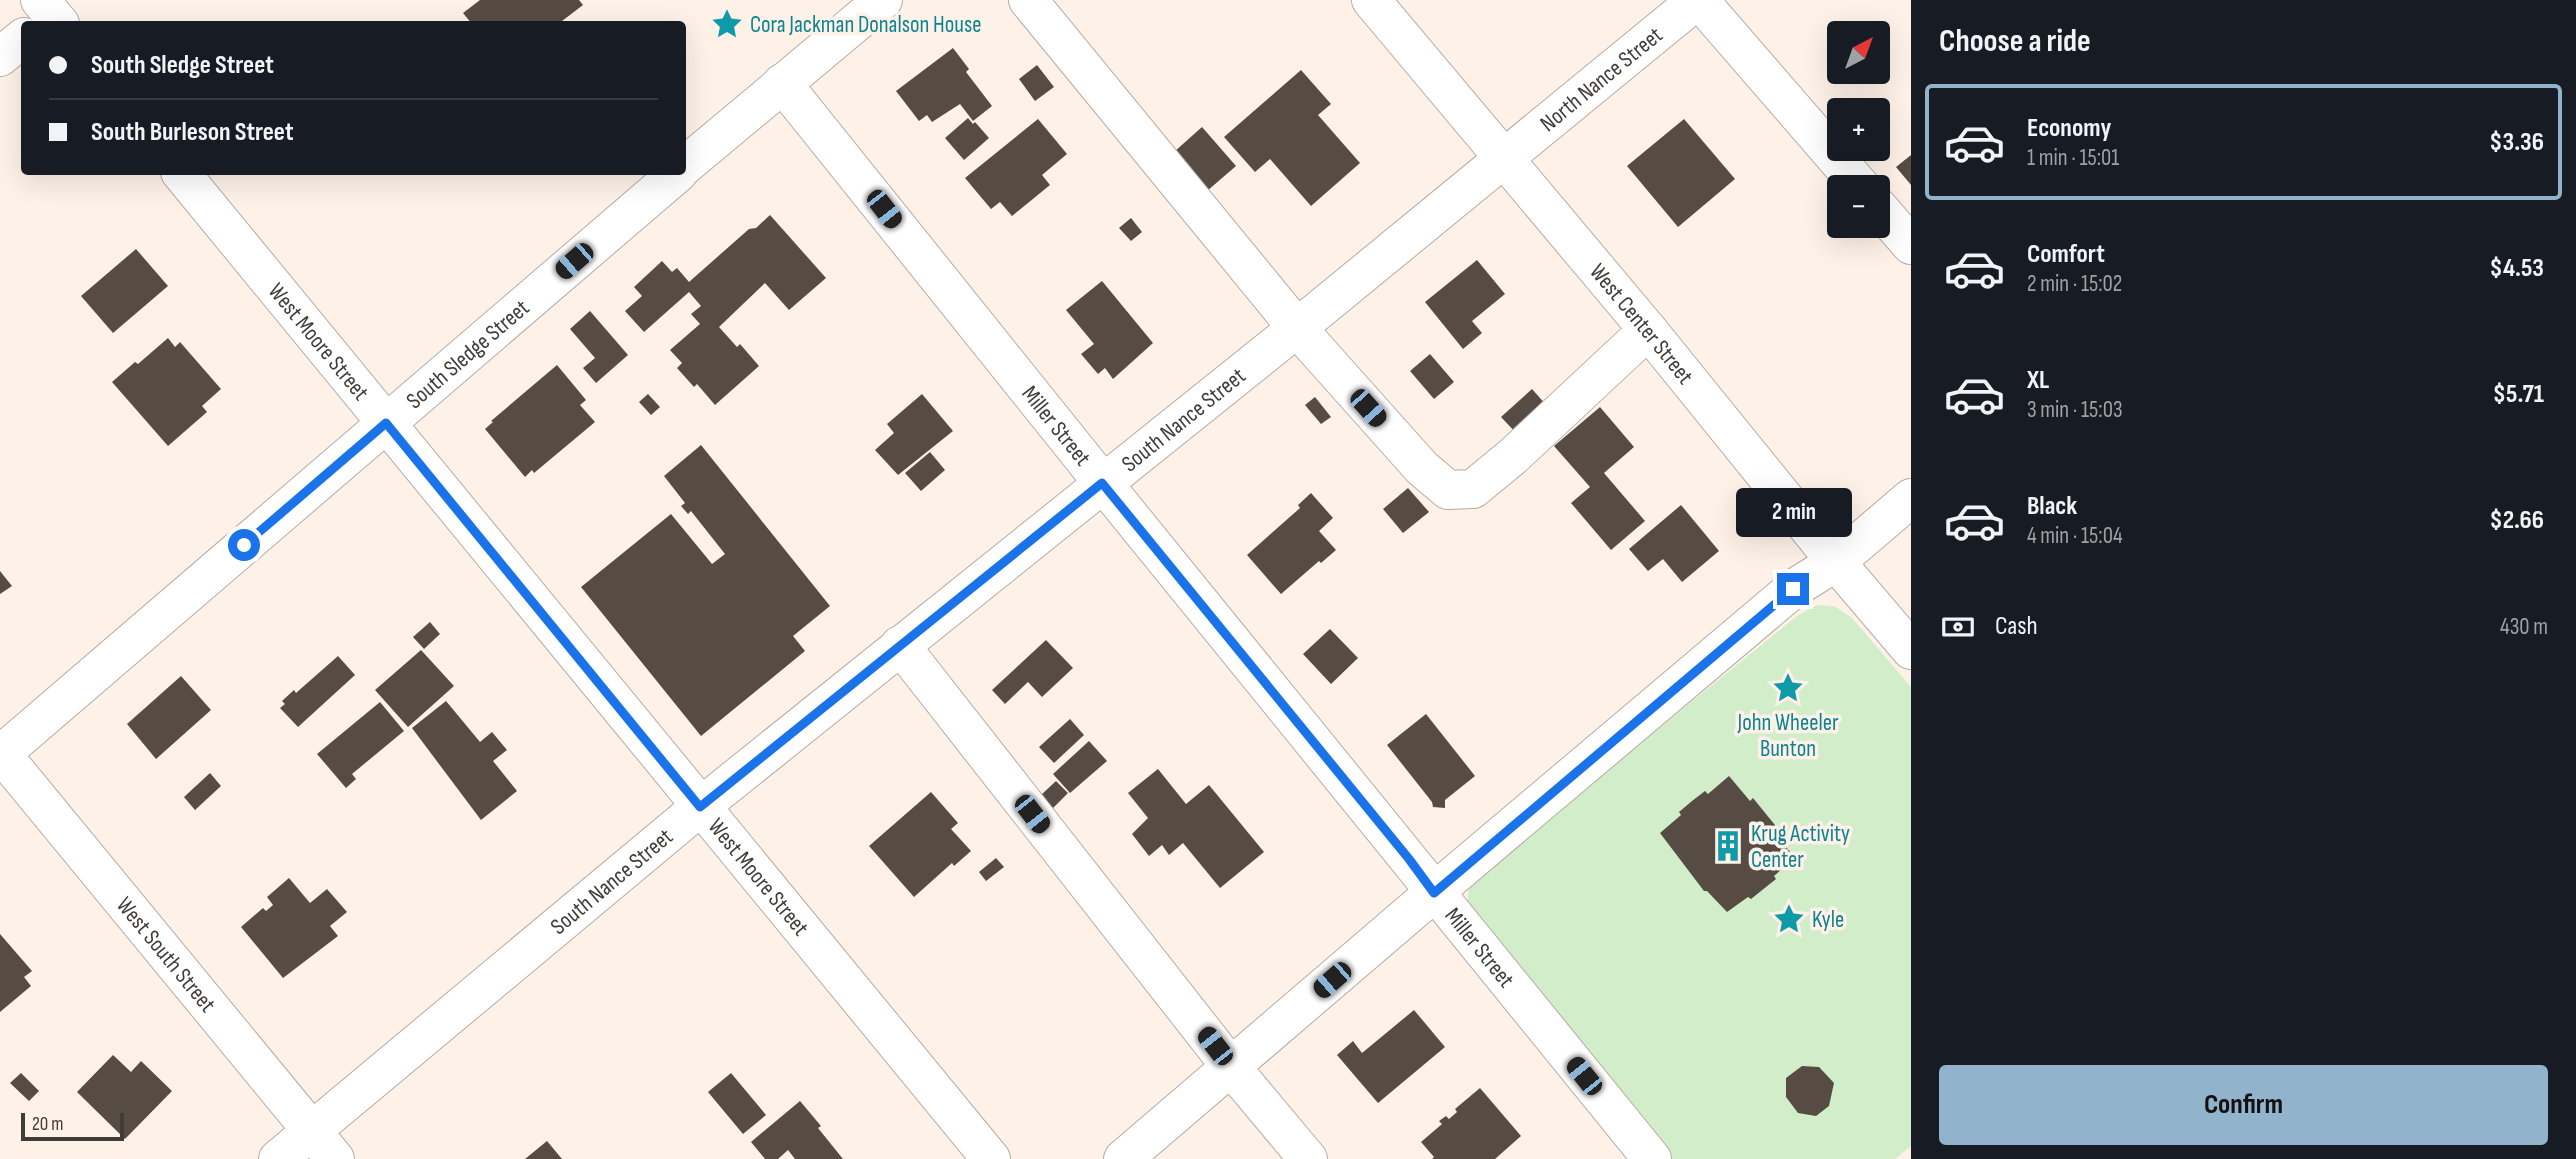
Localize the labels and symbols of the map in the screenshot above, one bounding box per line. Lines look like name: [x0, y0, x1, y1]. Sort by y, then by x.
place icon: Cora Jackman Donalson House: [710, 7, 744, 41]
place label: Cora Jackman Donalson House: [750, 11, 981, 39]
street label: North Nance Street: [1535, 21, 1668, 138]
north arrow: [1827, 21, 1890, 84]
car: [863, 186, 906, 232]
car: [552, 239, 597, 283]
street label: West Center Street: [1583, 258, 1699, 390]
street label: West Moore Street: [262, 278, 375, 406]
street label: South Sledge Street: [401, 294, 535, 415]
street label: South Nance Street: [1116, 362, 1251, 478]
street label: Miller Street: [1015, 380, 1097, 472]
car: [1347, 385, 1390, 431]
callout: 2 min: [1735, 488, 1851, 536]
route start: [228, 529, 260, 561]
route end: [1777, 573, 1809, 605]
place icon: John Wheeler Bunton: [1771, 671, 1805, 705]
place label: John Wheeler Bunton: [1736, 709, 1839, 763]
car: [1011, 791, 1054, 837]
street label: West Moore Street: [702, 813, 815, 942]
place label: Krug Activity Center: [1751, 820, 1850, 874]
street label: South Nance Street: [545, 823, 679, 941]
building icon: Krug Activity Center: [1711, 829, 1745, 863]
street label: West South Street: [110, 892, 221, 1018]
street label: Miller Street: [1439, 902, 1520, 993]
place icon: Kyle: [1772, 902, 1806, 936]
place label: Kyle: [1812, 906, 1844, 934]
car: [1310, 958, 1355, 1002]
car: [1194, 1023, 1237, 1069]
car: [1563, 1053, 1606, 1099]
scale bar: [21, 1110, 124, 1142]

